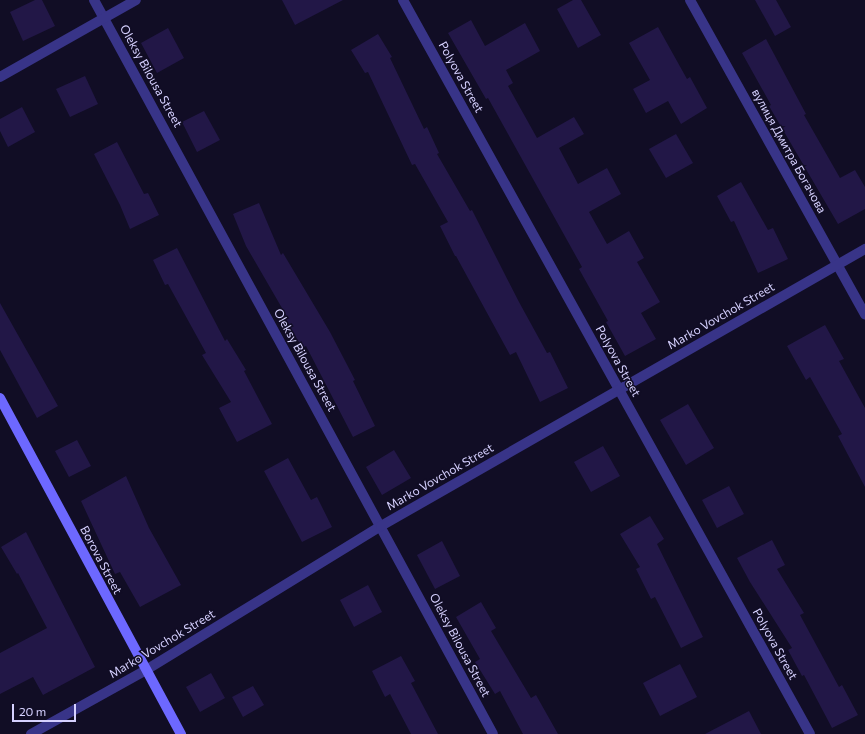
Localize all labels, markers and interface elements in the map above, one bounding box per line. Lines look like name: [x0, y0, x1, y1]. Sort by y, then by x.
street label: Oleksy Bilousa Street: [117, 22, 185, 130]
street label: Polyova Street: [436, 39, 486, 115]
street label: вулиця Дмитра Богачова: [749, 86, 829, 216]
street label: Marko Vovchok Street: [665, 279, 777, 353]
street label: Oleksy Bilousa Street: [271, 306, 339, 414]
street label: Polyova Street: [593, 323, 643, 399]
street label: Marko Vovchok Street: [384, 440, 496, 514]
street label: Borova Street: [77, 524, 125, 596]
street label: Oleksy Bilousa Street: [427, 591, 493, 699]
street label: Polyova Street: [750, 606, 800, 682]
street label: Marko Vovchok Street: [106, 607, 218, 681]
scale bar: [14, 696, 78, 722]
text: 20 m: [19, 704, 46, 718]

